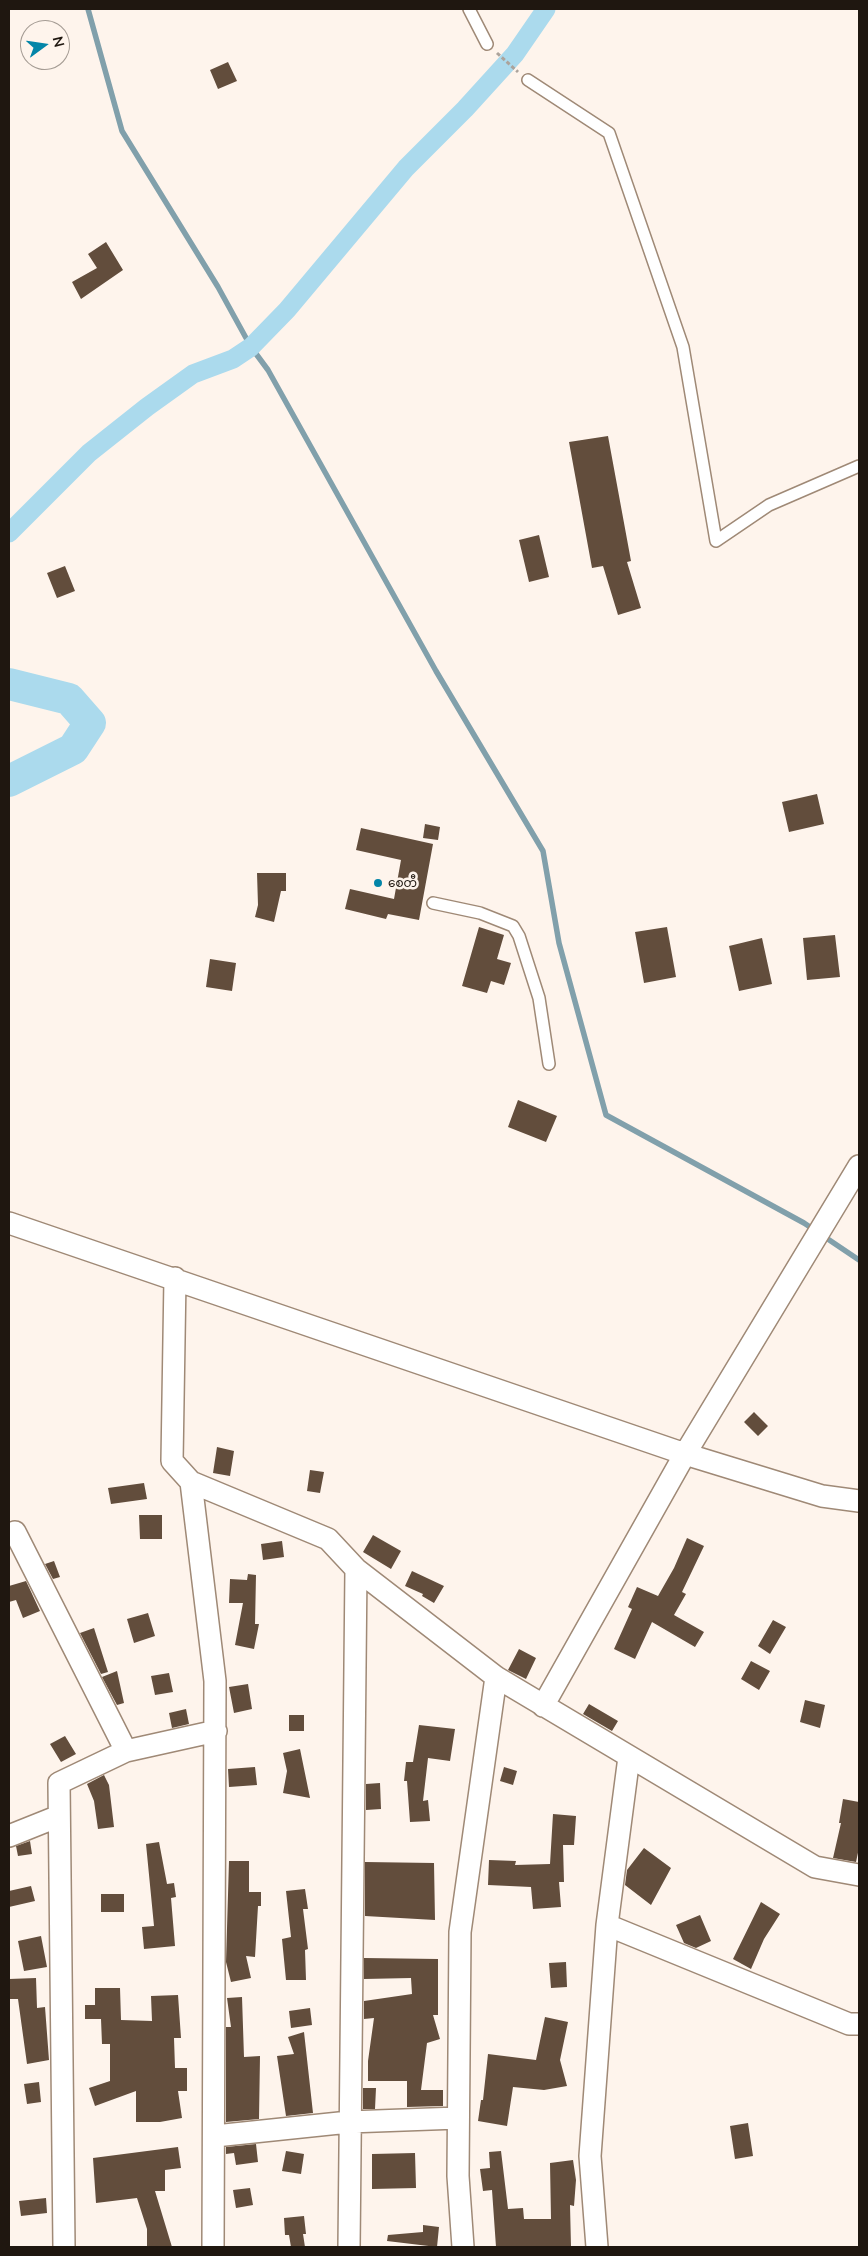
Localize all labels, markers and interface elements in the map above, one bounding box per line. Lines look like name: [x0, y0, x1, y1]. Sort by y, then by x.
north arrow: [20, 20, 70, 70]
text: N: [49, 34, 69, 49]
place label: စေတီ: [388, 876, 417, 890]
marker: စေတီ: [372, 877, 384, 889]

